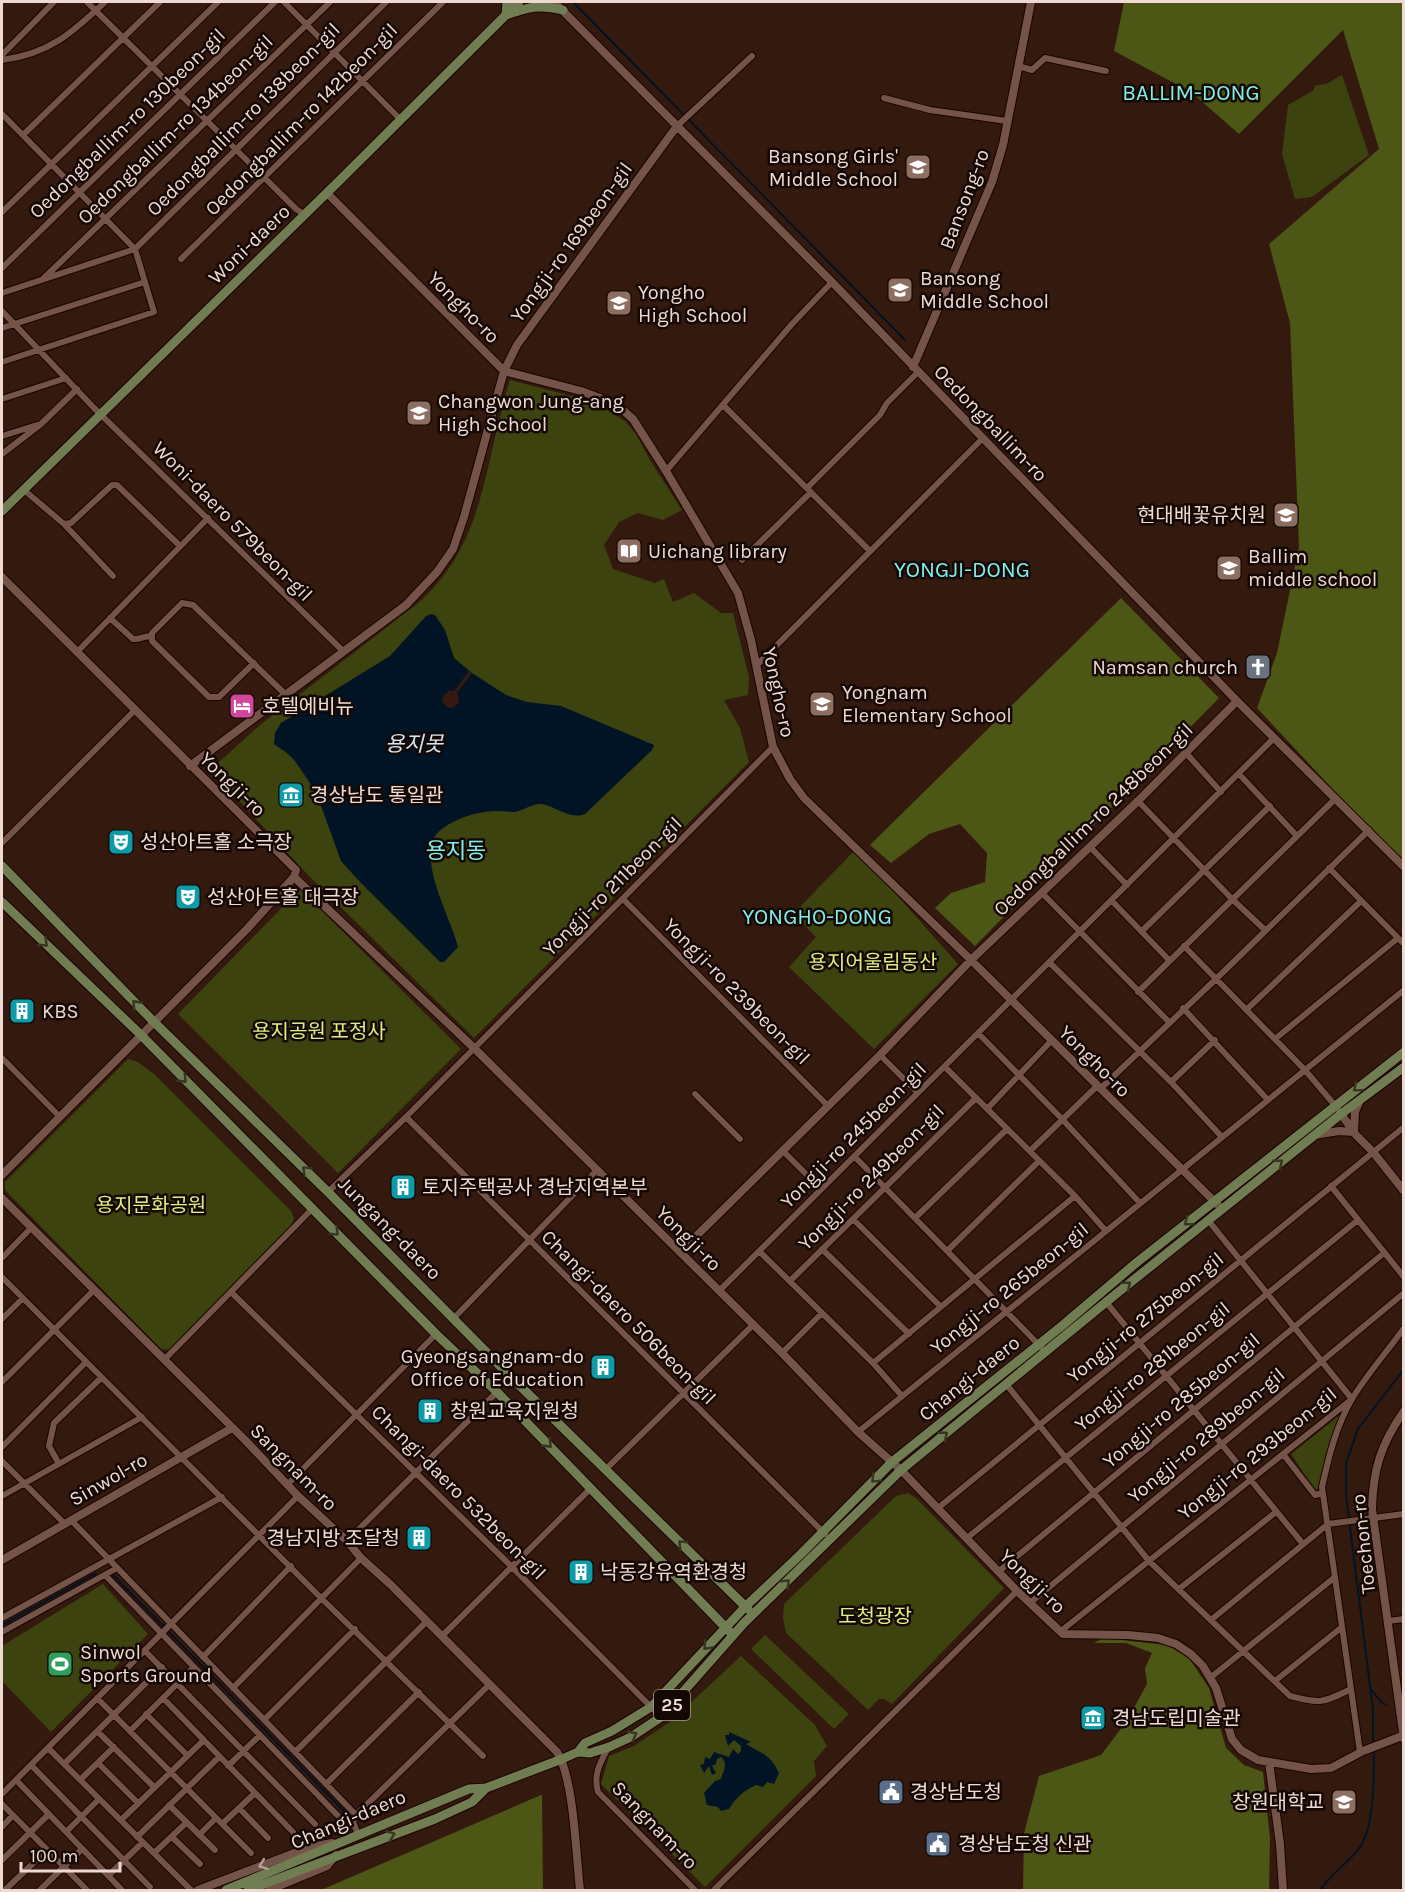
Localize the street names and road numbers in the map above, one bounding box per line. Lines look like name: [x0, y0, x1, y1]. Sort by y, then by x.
street label: Oedongballim-ro 138beon-gil: [142, 18, 345, 221]
street label: Oedongballim-ro 142beon-gil: [201, 19, 402, 220]
street label: Oedongballim-ro 130beon-gil: [25, 24, 230, 223]
street label: Oedongballim-ro 134beon-gil: [73, 30, 278, 229]
street label: Bansong-ro: [935, 146, 994, 253]
street label: Yongji-ro 169beon-gil: [506, 158, 637, 327]
street label: Woni-daero: [204, 200, 295, 289]
street label: Yongho-ro: [423, 267, 504, 348]
street label: Oedongballim-ro: [929, 360, 1052, 486]
street label: Woni-daero 579beon-gil: [148, 437, 317, 606]
street label: Yongho-ro: [758, 645, 799, 740]
street label: Oedongballim-ro 248beon-gil: [989, 718, 1198, 921]
street label: Yongji-ro: [195, 747, 270, 821]
street label: Yongji-ro 211beon-gil: [538, 812, 687, 961]
street label: Yongji-ro 239beon-gil: [659, 913, 815, 1069]
street label: Yongho-ro: [1054, 1021, 1135, 1102]
street label: Yongji-ro 245beon-gil: [776, 1058, 931, 1213]
street label: Yongji-ro 249beon-gil: [794, 1100, 949, 1255]
street label: Jungang-daero: [333, 1172, 446, 1285]
street label: Yongji-ro: [651, 1201, 726, 1276]
street label: Yongji-ro 265beon-gil: [926, 1218, 1093, 1359]
street label: Changi-daero 506beon-gil: [537, 1225, 721, 1409]
street label: Yongji-ro 275beon-gil: [1062, 1247, 1228, 1388]
street label: Yongji-ro 281beon-gil: [1070, 1297, 1235, 1436]
street label: Yongji-ro 285beon-gil: [1098, 1328, 1264, 1473]
street label: Changi-daero: [914, 1331, 1024, 1426]
street label: Yongji-ro 289beon-gil: [1123, 1363, 1290, 1508]
street label: Yongji-ro 293beon-gil: [1173, 1382, 1341, 1524]
street label: Changi-daero 532beon-gil: [367, 1400, 551, 1584]
street label: Sangnam-ro: [245, 1419, 342, 1516]
street label: Sinwol-ro: [65, 1448, 151, 1511]
street label: Toechon-ro: [1347, 1493, 1380, 1595]
street label: Yongji-ro: [995, 1544, 1070, 1618]
road number: 25: [654, 1690, 690, 1720]
street label: Sangnam-ro: [607, 1777, 702, 1874]
street label: Changi-daero: [287, 1785, 409, 1854]

